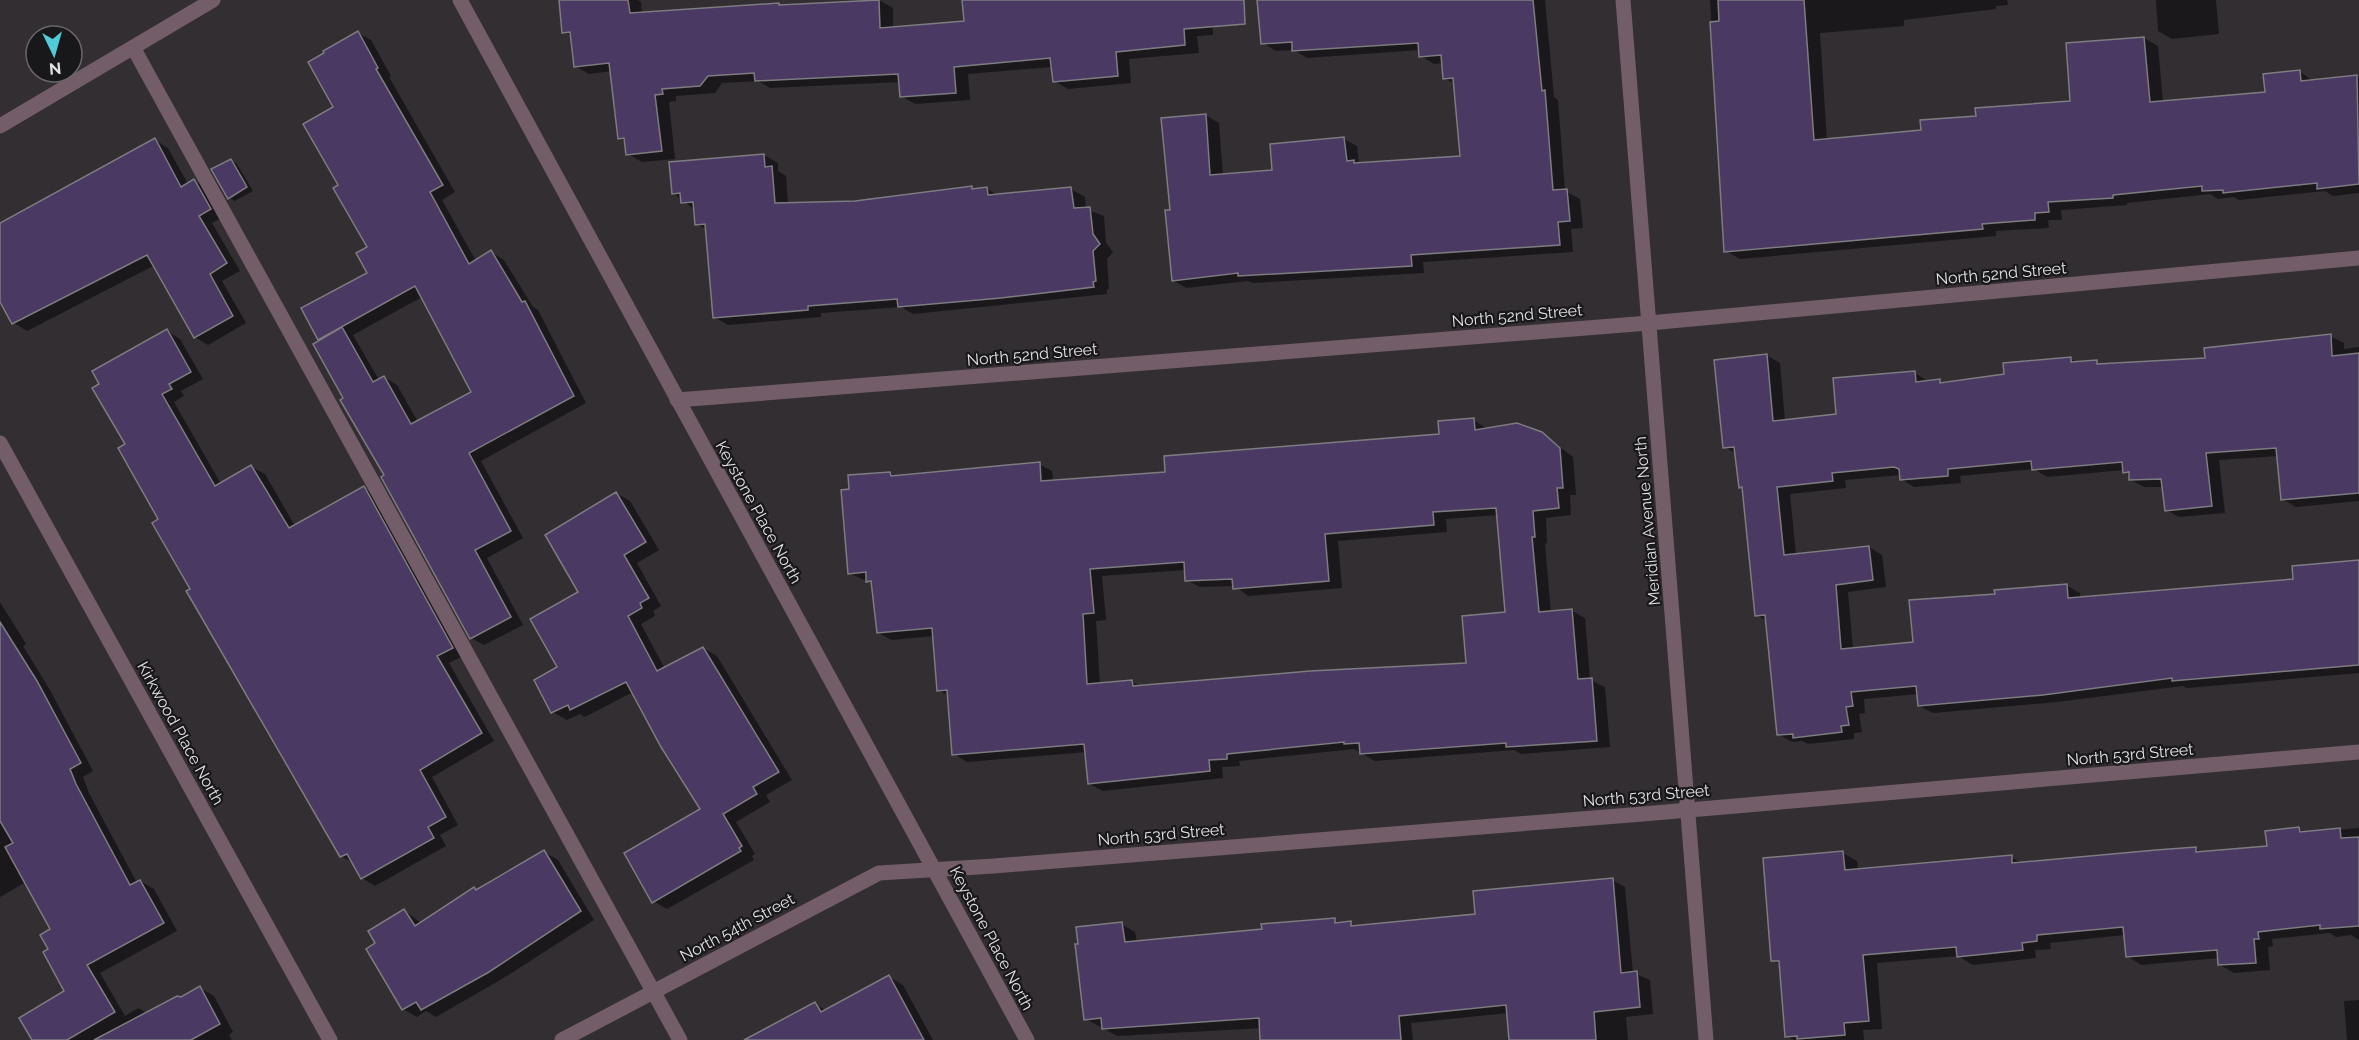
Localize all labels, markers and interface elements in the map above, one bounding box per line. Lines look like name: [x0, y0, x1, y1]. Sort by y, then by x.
north arrow: [24, 24, 84, 84]
text: N: [48, 58, 62, 78]
street label: North 52nd Street: [1935, 258, 2068, 289]
street label: North 52nd Street: [1451, 300, 1584, 331]
street label: North 52nd Street: [966, 339, 1099, 370]
street label: Meridian Avenue North: [1631, 436, 1664, 606]
street label: Keystone Place North: [711, 438, 806, 587]
street label: Kirkwood Place North: [133, 658, 228, 808]
street label: North 53rd Street: [2066, 739, 2195, 770]
street label: North 53rd Street: [1582, 780, 1711, 811]
street label: North 53rd Street: [1097, 819, 1226, 850]
street label: Keystone Place North: [946, 863, 1037, 1013]
street label: North 54th Street: [677, 889, 798, 966]

